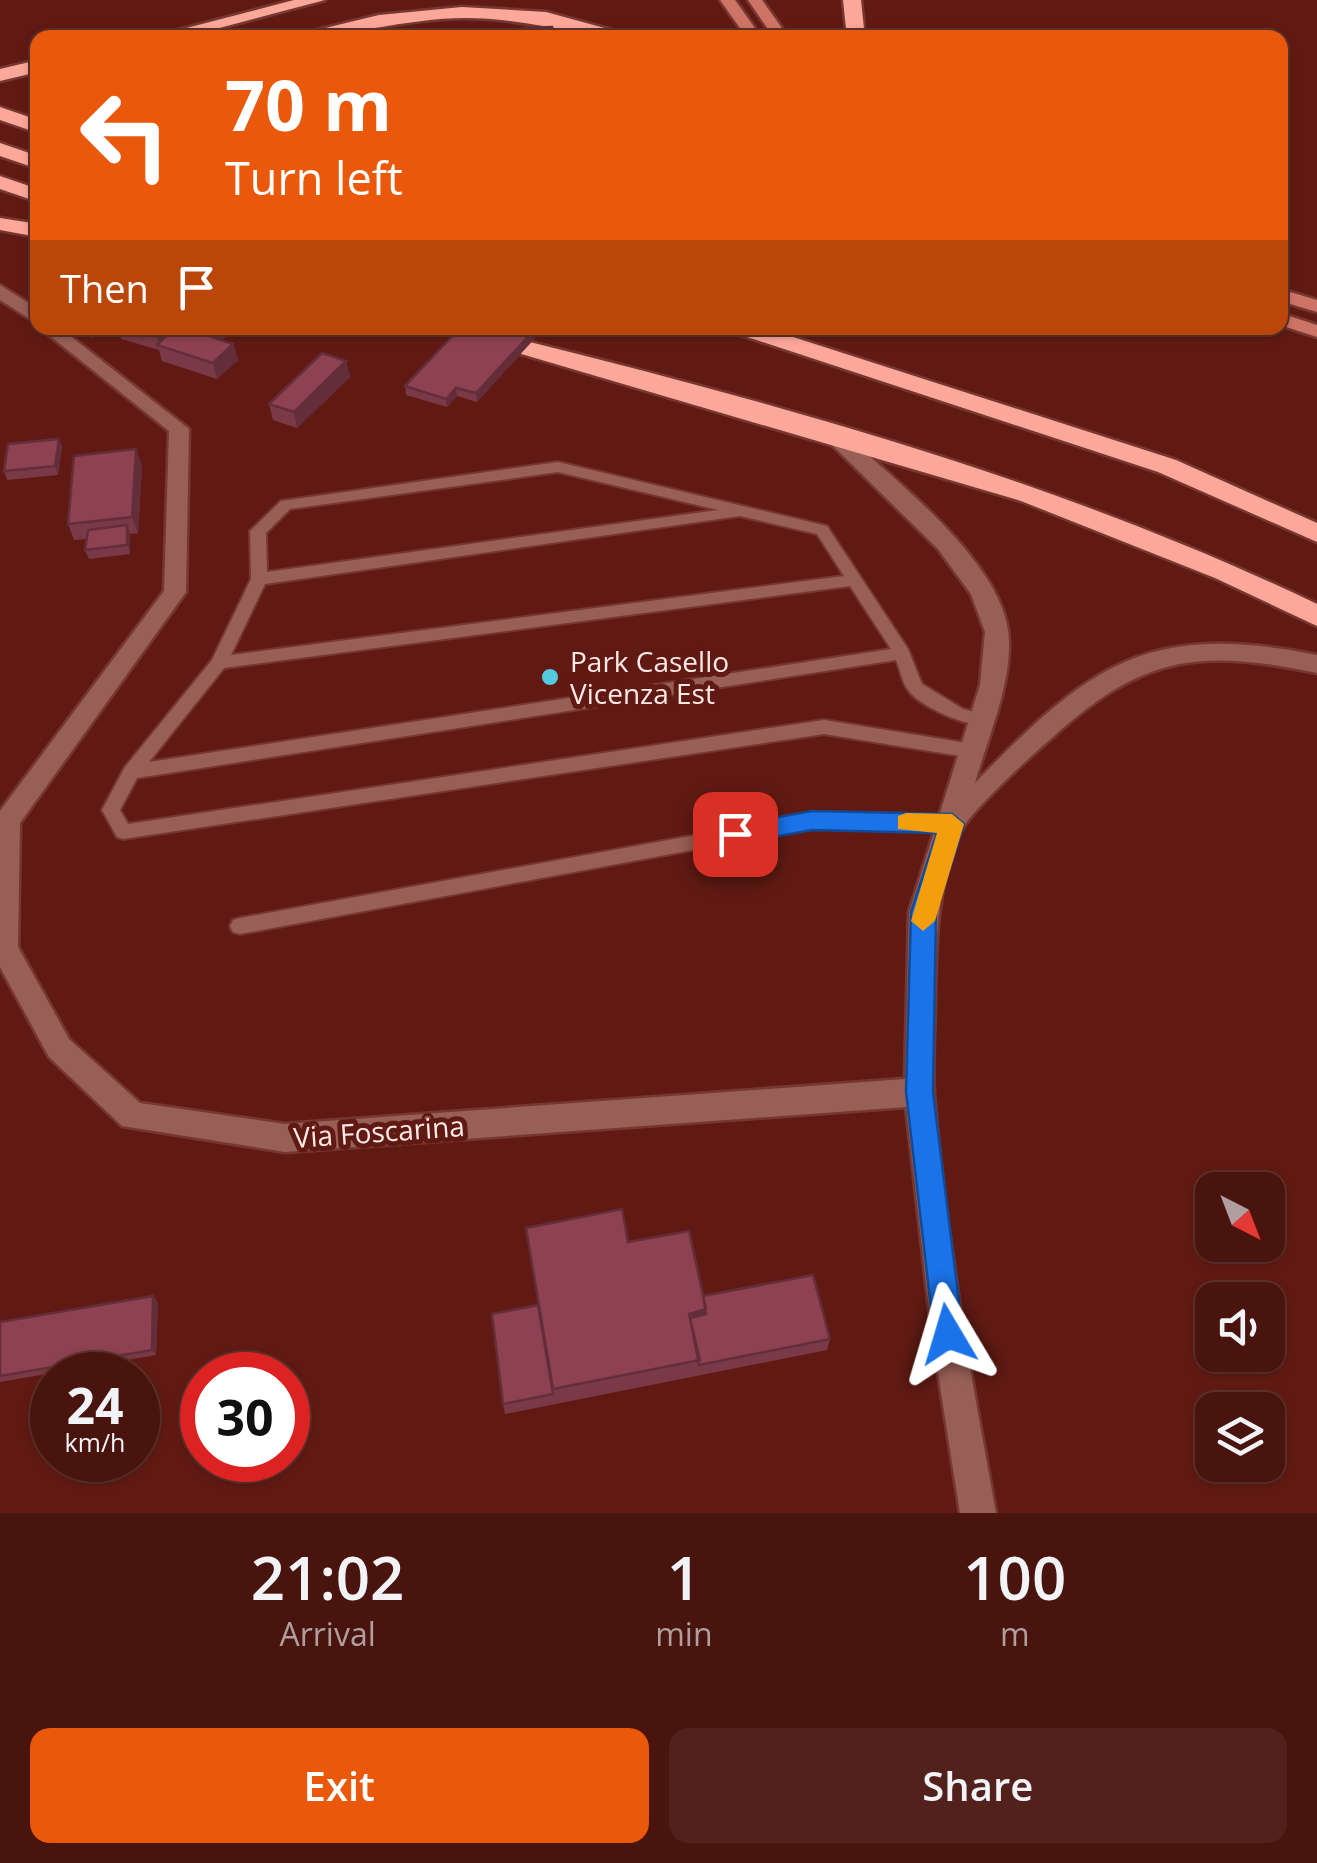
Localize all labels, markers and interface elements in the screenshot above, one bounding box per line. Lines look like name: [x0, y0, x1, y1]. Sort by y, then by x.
text: 70 m: [225, 56, 392, 152]
icon: left: [60, 70, 190, 200]
text: Turn left: [225, 147, 403, 208]
icon: arrive: [169, 260, 224, 315]
text: Then: [60, 262, 149, 314]
place label: Park Casello Vicenza Est: [570, 642, 729, 712]
marker: Park Casello Vicenza Est: [539, 666, 561, 688]
pin: [693, 792, 778, 877]
icon: arrive: [708, 807, 763, 862]
street label: Via Foscarina: [292, 1106, 466, 1156]
north arrow: [1195, 1172, 1285, 1262]
map controls: [1195, 1172, 1285, 1482]
position arrow: [896, 1282, 1000, 1386]
button: sound: [1195, 1282, 1285, 1372]
speed limit sign: 30: [180, 1352, 310, 1482]
text: 24: [66, 1371, 124, 1439]
button: layers: [1195, 1392, 1285, 1482]
text: km/h: [65, 1425, 125, 1459]
text: 21:02: [251, 1536, 404, 1618]
text: 1: [667, 1536, 701, 1618]
text: 100: [963, 1536, 1066, 1618]
text: Arrival: [279, 1612, 376, 1655]
text: min: [655, 1612, 713, 1655]
text: m: [1000, 1612, 1030, 1655]
button: Exit: [30, 1728, 649, 1843]
button: Share: [669, 1728, 1287, 1843]

